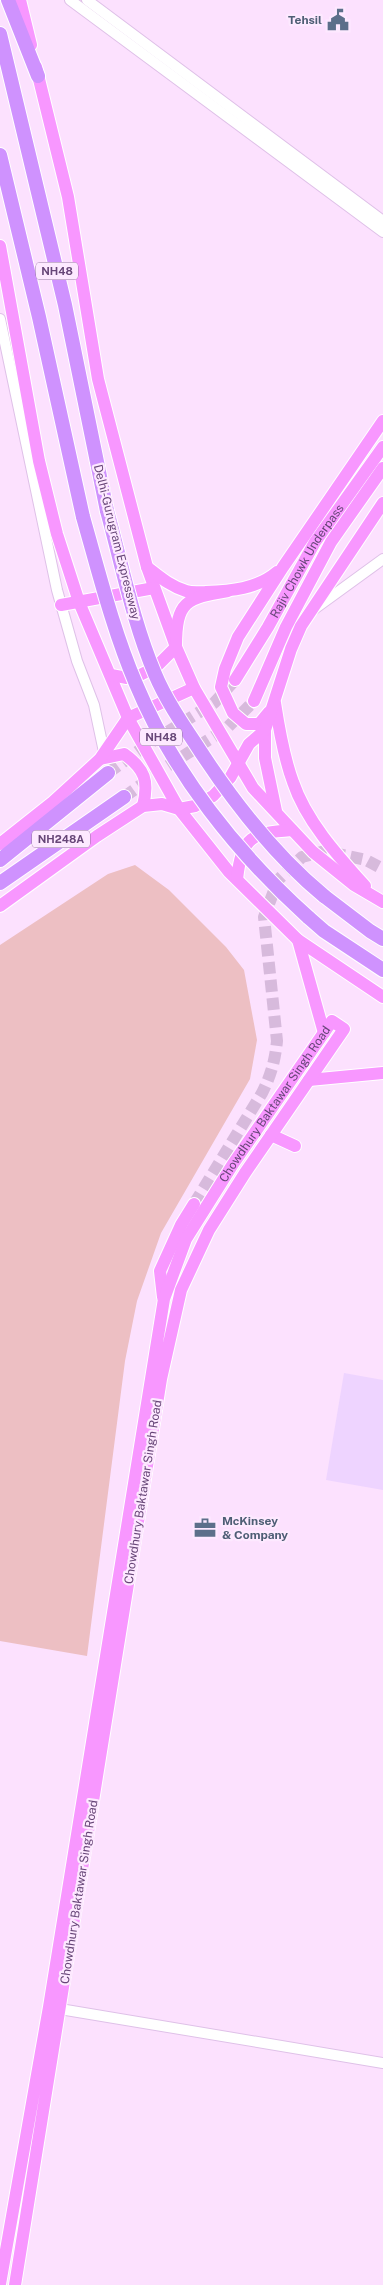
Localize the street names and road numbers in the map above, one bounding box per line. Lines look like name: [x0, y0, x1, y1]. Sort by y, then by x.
road number: NH48: [36, 262, 78, 280]
street label: Delhi-Gurugram Expressway: [91, 463, 143, 622]
street label: Rajiv Chowk Underpass: [267, 502, 347, 621]
road number: NH48: [140, 729, 182, 746]
road number: NH248A: [32, 831, 90, 848]
street label: Chowdhury Baktawar Singh Road: [216, 1023, 333, 1185]
street label: Chowdhury Baktawar Singh Road: [122, 1399, 164, 1585]
street label: Chowdhury Baktawar Singh Road: [58, 1799, 100, 1985]

